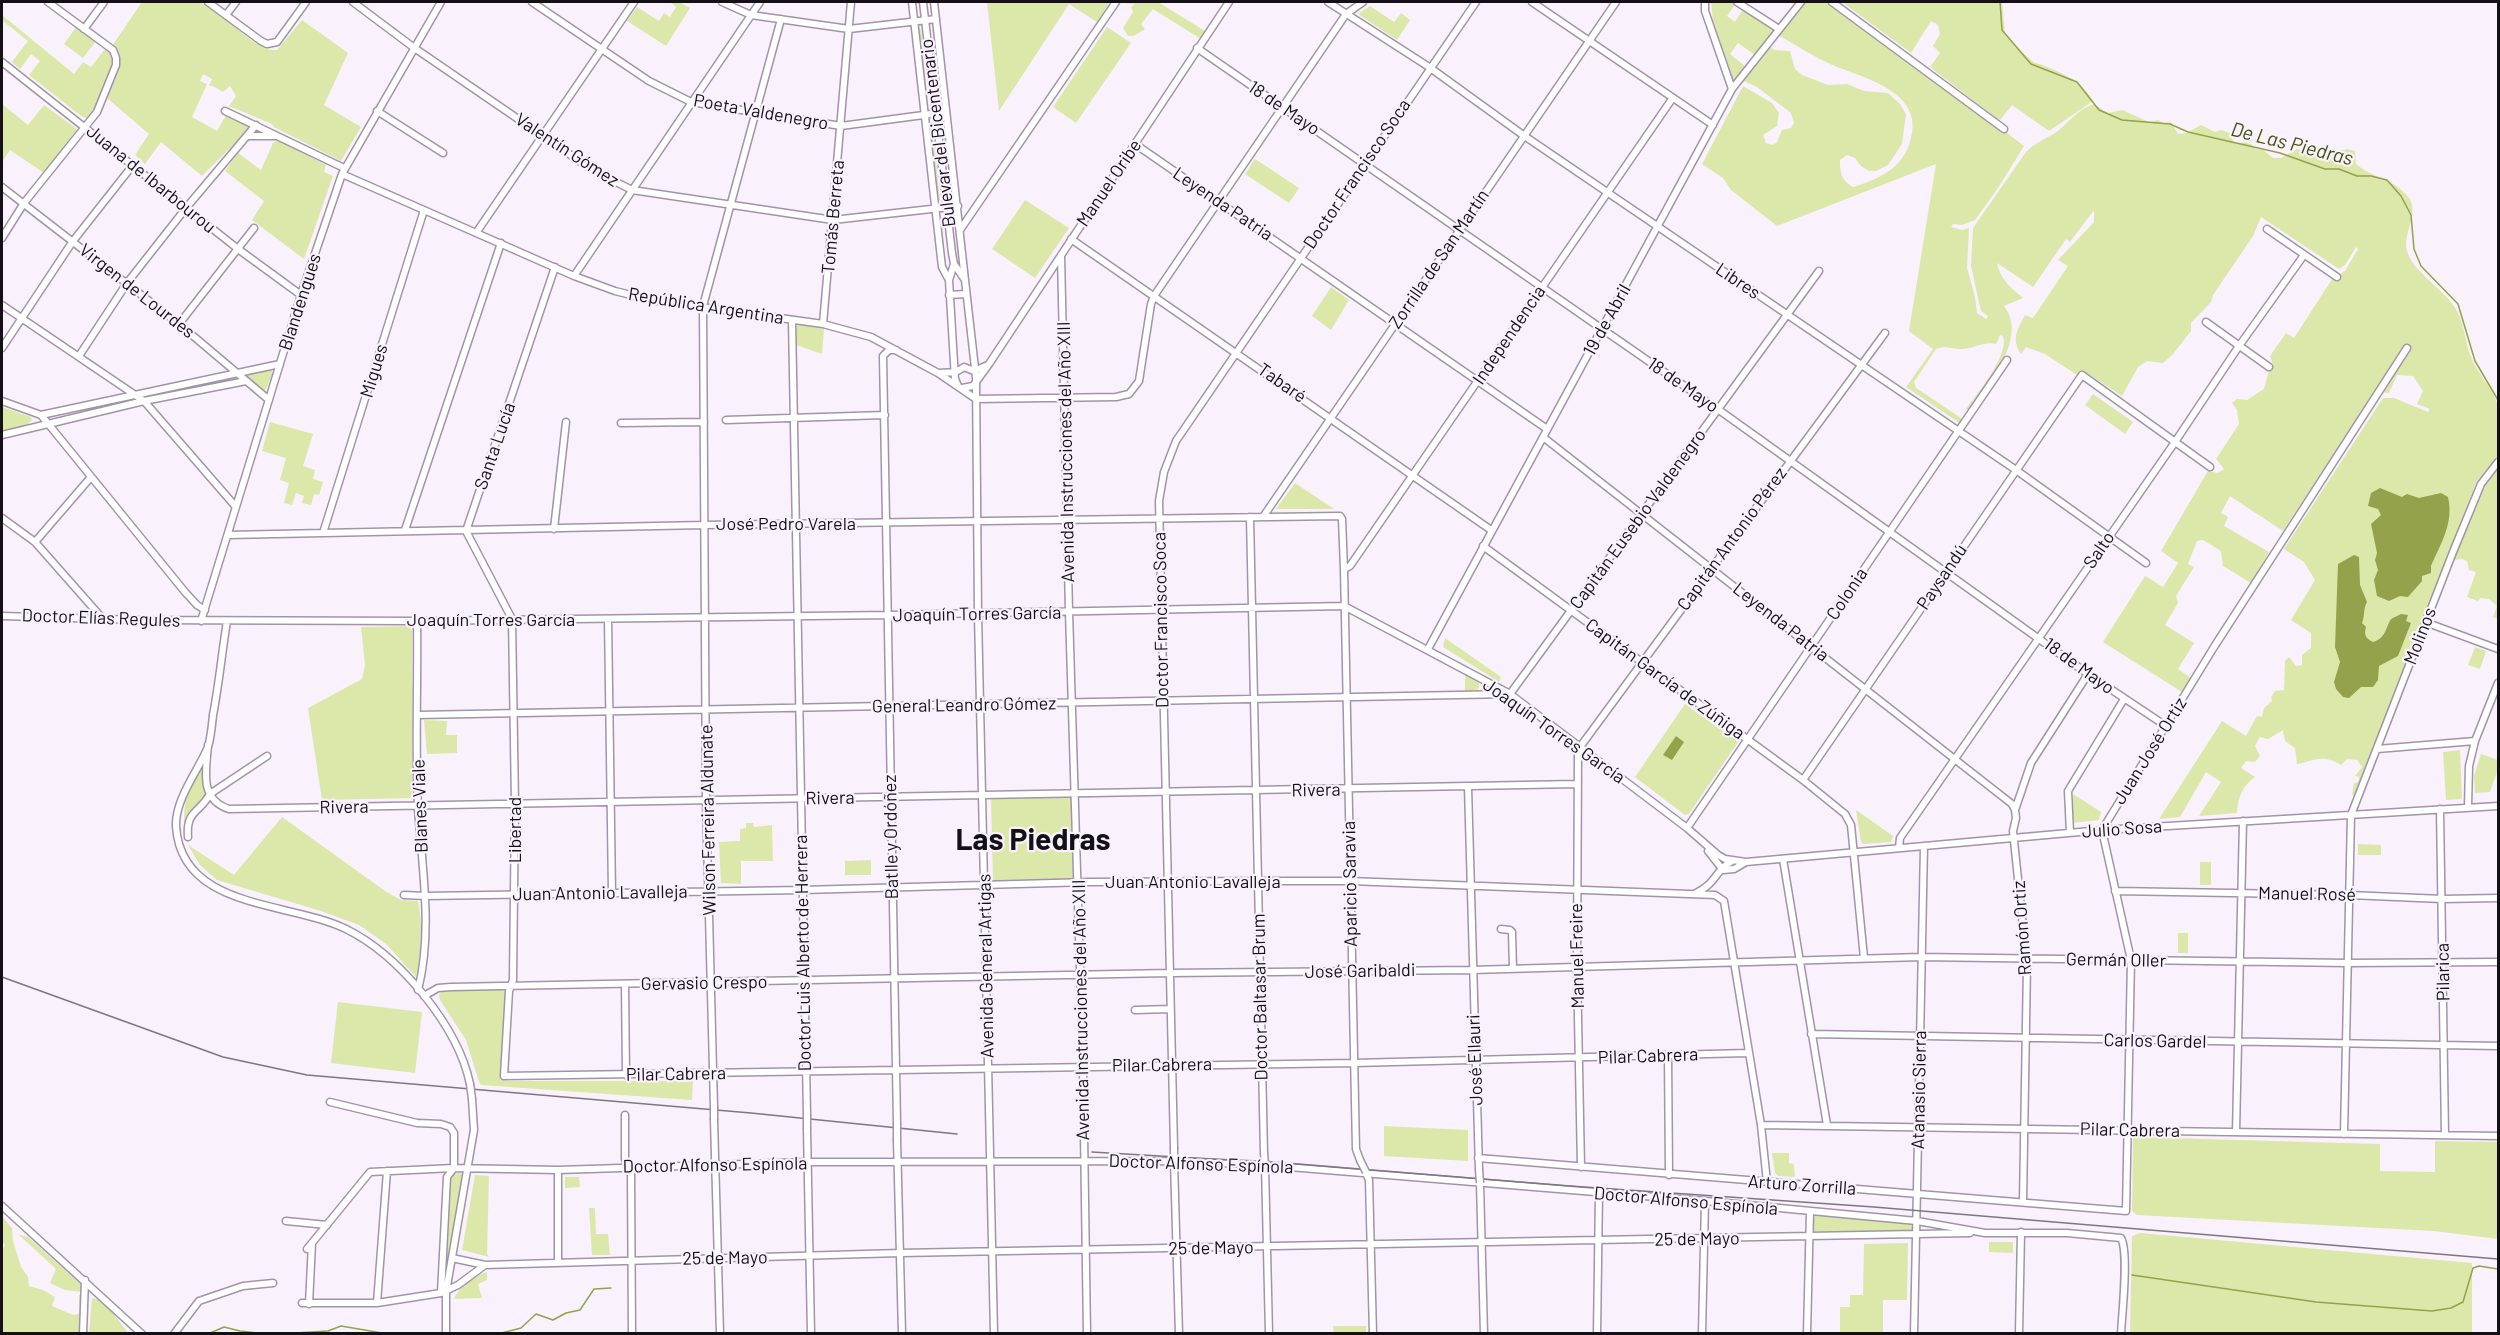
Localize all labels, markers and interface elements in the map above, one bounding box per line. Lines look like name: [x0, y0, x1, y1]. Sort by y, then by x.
street label: Bulevar del Bicentenario: [916, 38, 960, 228]
street label: 18 de Mayo: [1244, 76, 1324, 140]
street label: Poeta Valdenegro: [692, 90, 830, 134]
street label: Doctor Francisco Soca: [1299, 95, 1415, 253]
street label: Valentín Gómez: [511, 109, 623, 191]
water label: De Las Piedras: [2228, 117, 2356, 171]
street label: Juana de Ibarbourou: [82, 120, 220, 238]
street label: Manuel Oribe: [1072, 135, 1146, 231]
street label: Tomás Berreta: [817, 159, 849, 275]
street label: Leyenda Patria: [1169, 163, 1277, 245]
street label: Zorrilla de San Martín: [1384, 185, 1494, 333]
street label: Virgen de Lourdes: [75, 239, 199, 343]
street label: Blandengues: [274, 251, 326, 353]
street label: Libres: [1712, 258, 1764, 304]
street label: Independencia: [1468, 281, 1550, 389]
street label: 19 de Abril: [1579, 281, 1635, 359]
street label: República Argentina: [627, 283, 785, 329]
street label: Avenida Instrucciones del Año XIII: [1053, 321, 1079, 583]
street label: Migues: [356, 342, 392, 400]
street label: 18 de Mayo: [1643, 353, 1723, 417]
street label: Tabaré: [1254, 359, 1310, 407]
street label: Santa Lucía: [470, 399, 520, 493]
street label: Capitán Eusebio Valdenegro: [1565, 425, 1711, 613]
street label: Capitán Antonio Pérez: [1673, 463, 1791, 615]
street label: José Pedro Varela: [716, 513, 856, 535]
street label: Salto: [2079, 527, 2119, 573]
street label: Doctor Francisco Soca: [1149, 532, 1173, 708]
street label: Paysandú: [1912, 540, 1972, 614]
street label: Colonia: [1822, 564, 1872, 624]
street label: Leyenda Patria: [1729, 578, 1833, 666]
street label: Joaquín Torres García: [893, 602, 1061, 626]
street label: Doctor Elías Regules: [21, 604, 181, 632]
street label: Molinos: [2399, 604, 2441, 668]
street label: Joaquín Torres García: [407, 609, 575, 631]
street label: Capitán García de Zúñiga: [1581, 614, 1749, 744]
street label: 18 de Mayo: [2039, 633, 2119, 699]
street label: Joaquín Torres García: [1479, 674, 1629, 788]
street label: General Leandro Gómez: [872, 693, 1056, 717]
street label: Juan José Ortiz: [2109, 694, 2191, 808]
street label: Wilson Ferreira Aldunate: [696, 724, 720, 916]
street label: Blanes Viale: [408, 759, 432, 853]
street label: Batlle y Ordóñez: [879, 774, 903, 900]
street label: Rivera: [1291, 779, 1341, 801]
street label: Rivera: [805, 787, 855, 809]
street label: Rivera: [319, 796, 369, 818]
street label: Libertad: [504, 797, 526, 863]
street label: Julio Sosa: [2081, 815, 2163, 843]
street label: Aparicio Saravia: [1338, 821, 1362, 947]
district label: Las Piedras: [955, 822, 1111, 858]
street label: Doctor Luis Alberto de Herrera: [790, 834, 816, 1072]
street label: Juan Antonio Lavalleja: [1105, 871, 1281, 893]
street label: Avenida General Artigas: [974, 873, 998, 1059]
street label: Avenida Instrucciones del Año XIII: [1068, 879, 1094, 1141]
street label: Ramón Ortiz: [2008, 880, 2036, 976]
street label: Juan Antonio Lavalleja: [512, 881, 688, 905]
street label: Manuel Rosé: [2258, 882, 2356, 906]
street label: Manuel Freire: [1565, 903, 1589, 1009]
street label: Doctor Baltasar Brum: [1248, 913, 1272, 1081]
street label: Pilarica: [2432, 943, 2454, 1001]
street label: Germán Oller: [2066, 948, 2166, 972]
street label: José Garibaldi: [1304, 959, 1416, 983]
street label: Gervasio Crespo: [640, 971, 768, 995]
street label: José Ellauri: [1463, 1014, 1487, 1106]
street label: Carlos Gardel: [2103, 1029, 2207, 1053]
street label: Atanasio Sierra: [1907, 1030, 1931, 1150]
street label: Pilar Cabrera: [1597, 1043, 1699, 1069]
street label: Pilar Cabrera: [1112, 1053, 1212, 1077]
street label: Pilar Cabrera: [626, 1062, 726, 1086]
street label: Pilar Cabrera: [2080, 1118, 2180, 1142]
street label: Doctor Alfonso Espínola: [1108, 1150, 1294, 1178]
street label: Doctor Alfonso Espínola: [622, 1153, 808, 1177]
street label: Arturo Zorrilla: [1747, 1170, 1857, 1200]
street label: Doctor Alfonso Espínola: [1593, 1182, 1779, 1220]
street label: 25 de Mayo: [1654, 1227, 1740, 1251]
street label: 25 de Mayo: [1168, 1236, 1254, 1260]
street label: 25 de Mayo: [682, 1246, 768, 1270]

